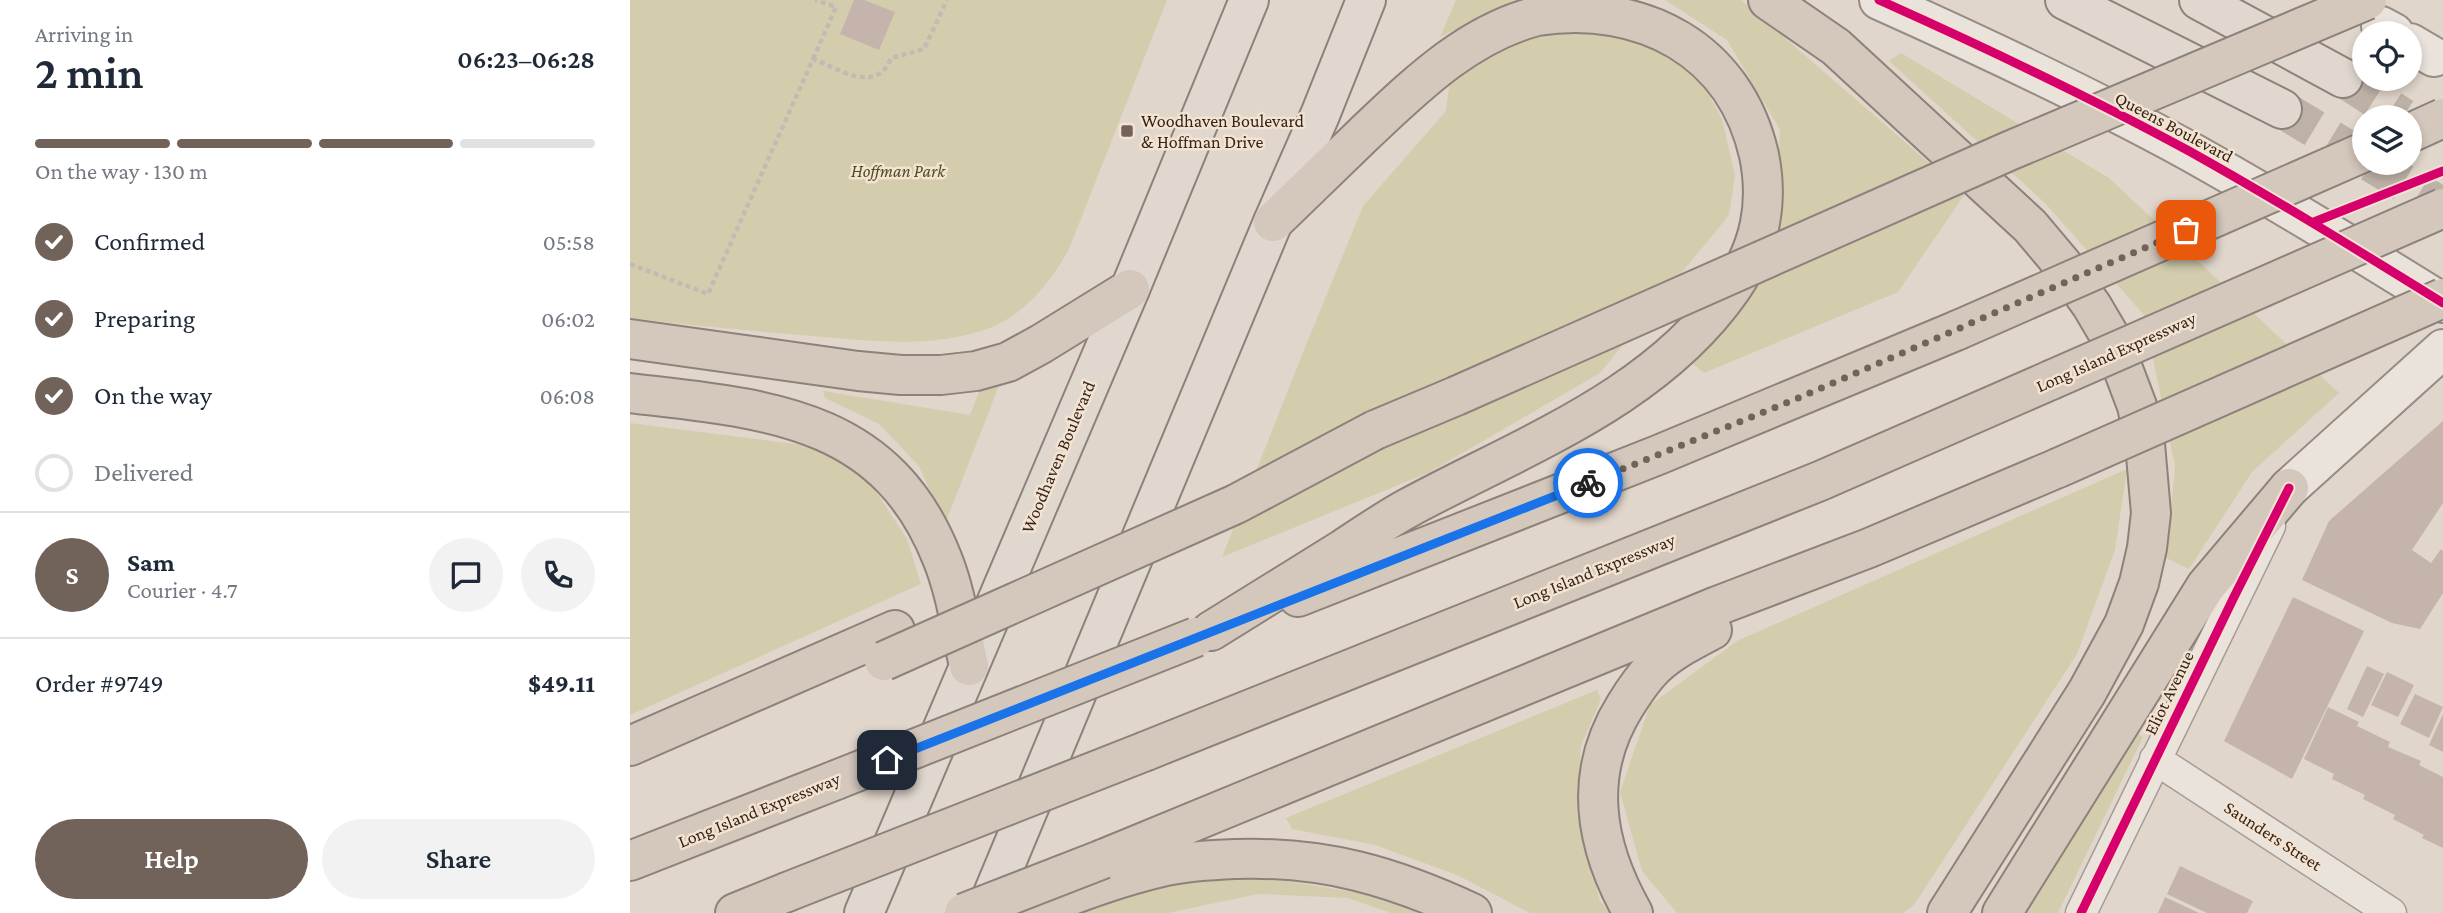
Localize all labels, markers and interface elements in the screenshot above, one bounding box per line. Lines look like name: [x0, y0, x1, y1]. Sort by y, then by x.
text: Arriving in: [35, 21, 133, 47]
map controls: [2352, 21, 2422, 175]
button: locate: [2352, 21, 2422, 91]
text: 06:23–06:28: [457, 45, 595, 74]
text: 2 min: [35, 47, 143, 98]
street label: Queens Boulevard: [2112, 88, 2237, 167]
button: layers: [2352, 105, 2422, 175]
place label: Woodhaven Boulevard & Hoffman Drive: [1141, 111, 1305, 152]
marker: Woodhaven Boulevard & Hoffman Drive: [1119, 123, 1135, 139]
text: On the way · 130 m: [35, 158, 208, 184]
park label: Hoffman Park: [851, 161, 946, 181]
pin: [2156, 200, 2216, 260]
icon: bag: [2167, 211, 2205, 249]
icon: check: [35, 223, 73, 261]
text: Confirmed: [94, 227, 205, 256]
text: 05:58: [543, 229, 595, 255]
icon: check: [35, 300, 73, 338]
text: Preparing: [94, 304, 195, 333]
text: 06:02: [541, 306, 595, 332]
street label: Long Island Expressway: [2033, 307, 2200, 396]
icon: check: [35, 377, 73, 415]
street label: Woodhaven Boulevard: [1017, 378, 1099, 536]
text: On the way: [94, 381, 212, 410]
text: 06:08: [540, 383, 595, 409]
courier: [1553, 448, 1623, 518]
text: Delivered: [94, 458, 193, 487]
icon: bike: [1569, 464, 1607, 502]
street label: Long Island Expressway: [1510, 529, 1678, 613]
button: chat: [429, 538, 503, 612]
button: phone: [521, 538, 595, 612]
text: Sam: [127, 548, 175, 577]
text: S: [66, 561, 79, 590]
text: Courier · 4.7: [127, 577, 238, 603]
street label: Eliot Avenue: [2140, 648, 2198, 738]
text: Order #9749: [35, 669, 164, 698]
text: $49.11: [528, 669, 595, 698]
pin: [857, 730, 917, 790]
icon: home: [868, 741, 906, 779]
street label: Long Island Expressway: [675, 768, 843, 852]
street label: Saunders Street: [2220, 797, 2326, 876]
button: Help: [35, 819, 308, 899]
button: Share: [322, 819, 595, 899]

